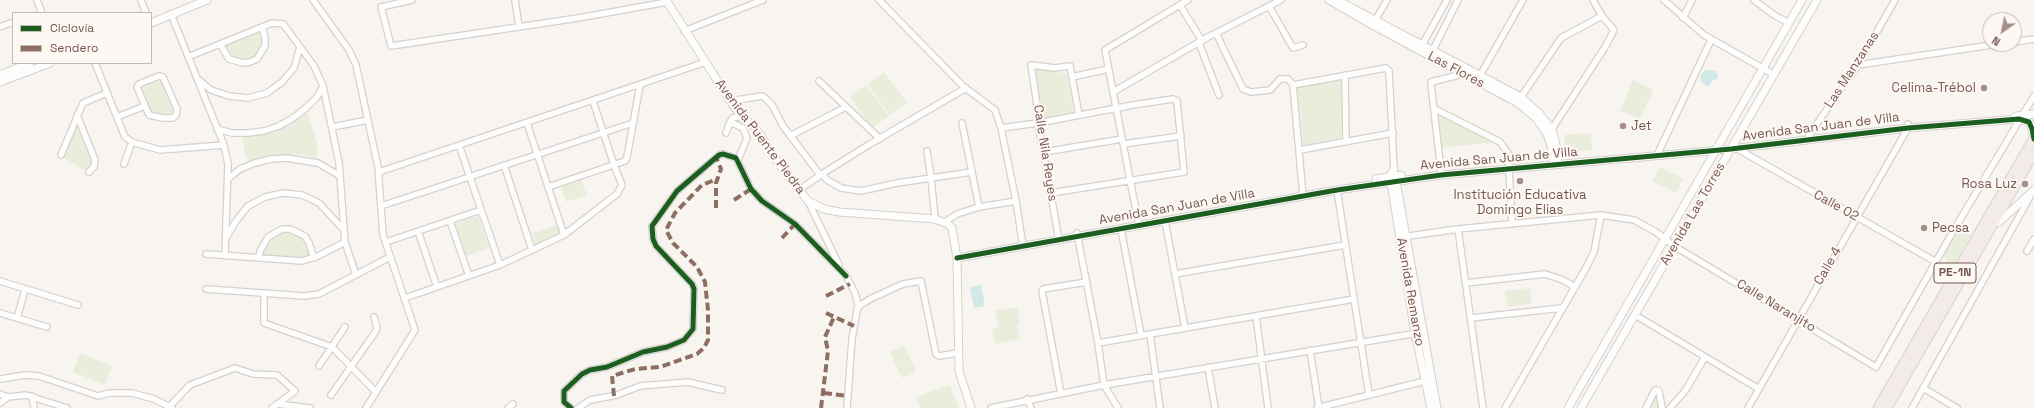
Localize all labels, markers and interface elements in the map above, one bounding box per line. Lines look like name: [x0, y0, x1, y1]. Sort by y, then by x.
legend: [12, 12, 152, 64]
north arrow: [1982, 12, 2022, 52]
text: Ciclovía: [50, 20, 94, 36]
street label: Las Manzanas: [1822, 29, 1882, 111]
text: N: [1989, 33, 2003, 49]
text: Sendero: [50, 40, 98, 56]
street label: Las Flores: [1425, 49, 1487, 91]
street label: Avenida Puente Piedra: [712, 76, 808, 198]
place label: Celima-Trébol: [1892, 80, 1976, 96]
marker: Celima-Trébol: [1979, 83, 1989, 93]
street label: Calle Nila Reyes: [1030, 104, 1060, 202]
street label: Avenida San Juan de Villa: [1742, 110, 1900, 144]
place label: Jet: [1631, 118, 1652, 134]
marker: Jet: [1618, 121, 1628, 131]
street label: Avenida San Juan de Villa: [1420, 144, 1578, 174]
street label: Avenida Las Torres: [1657, 160, 1729, 268]
marker: Institución Educativa Domingo Elias: [1515, 176, 1525, 186]
place label: Rosa Luz: [1961, 176, 2017, 192]
marker: Rosa Luz: [2020, 179, 2030, 189]
street label: Avenida San Juan de Villa: [1098, 186, 1256, 228]
place label: Institución Educativa Domingo Elias: [1453, 187, 1587, 218]
street label: Calle 02: [1811, 187, 1861, 225]
place label: Pecsa: [1932, 220, 1969, 236]
marker: Pecsa: [1919, 223, 1929, 233]
street label: Avenida Remanzo: [1393, 237, 1427, 347]
street label: Calle 4: [1811, 244, 1845, 288]
road number: PE-1N: [1934, 263, 1976, 283]
street label: Calle Naranjito: [1734, 276, 1818, 336]

